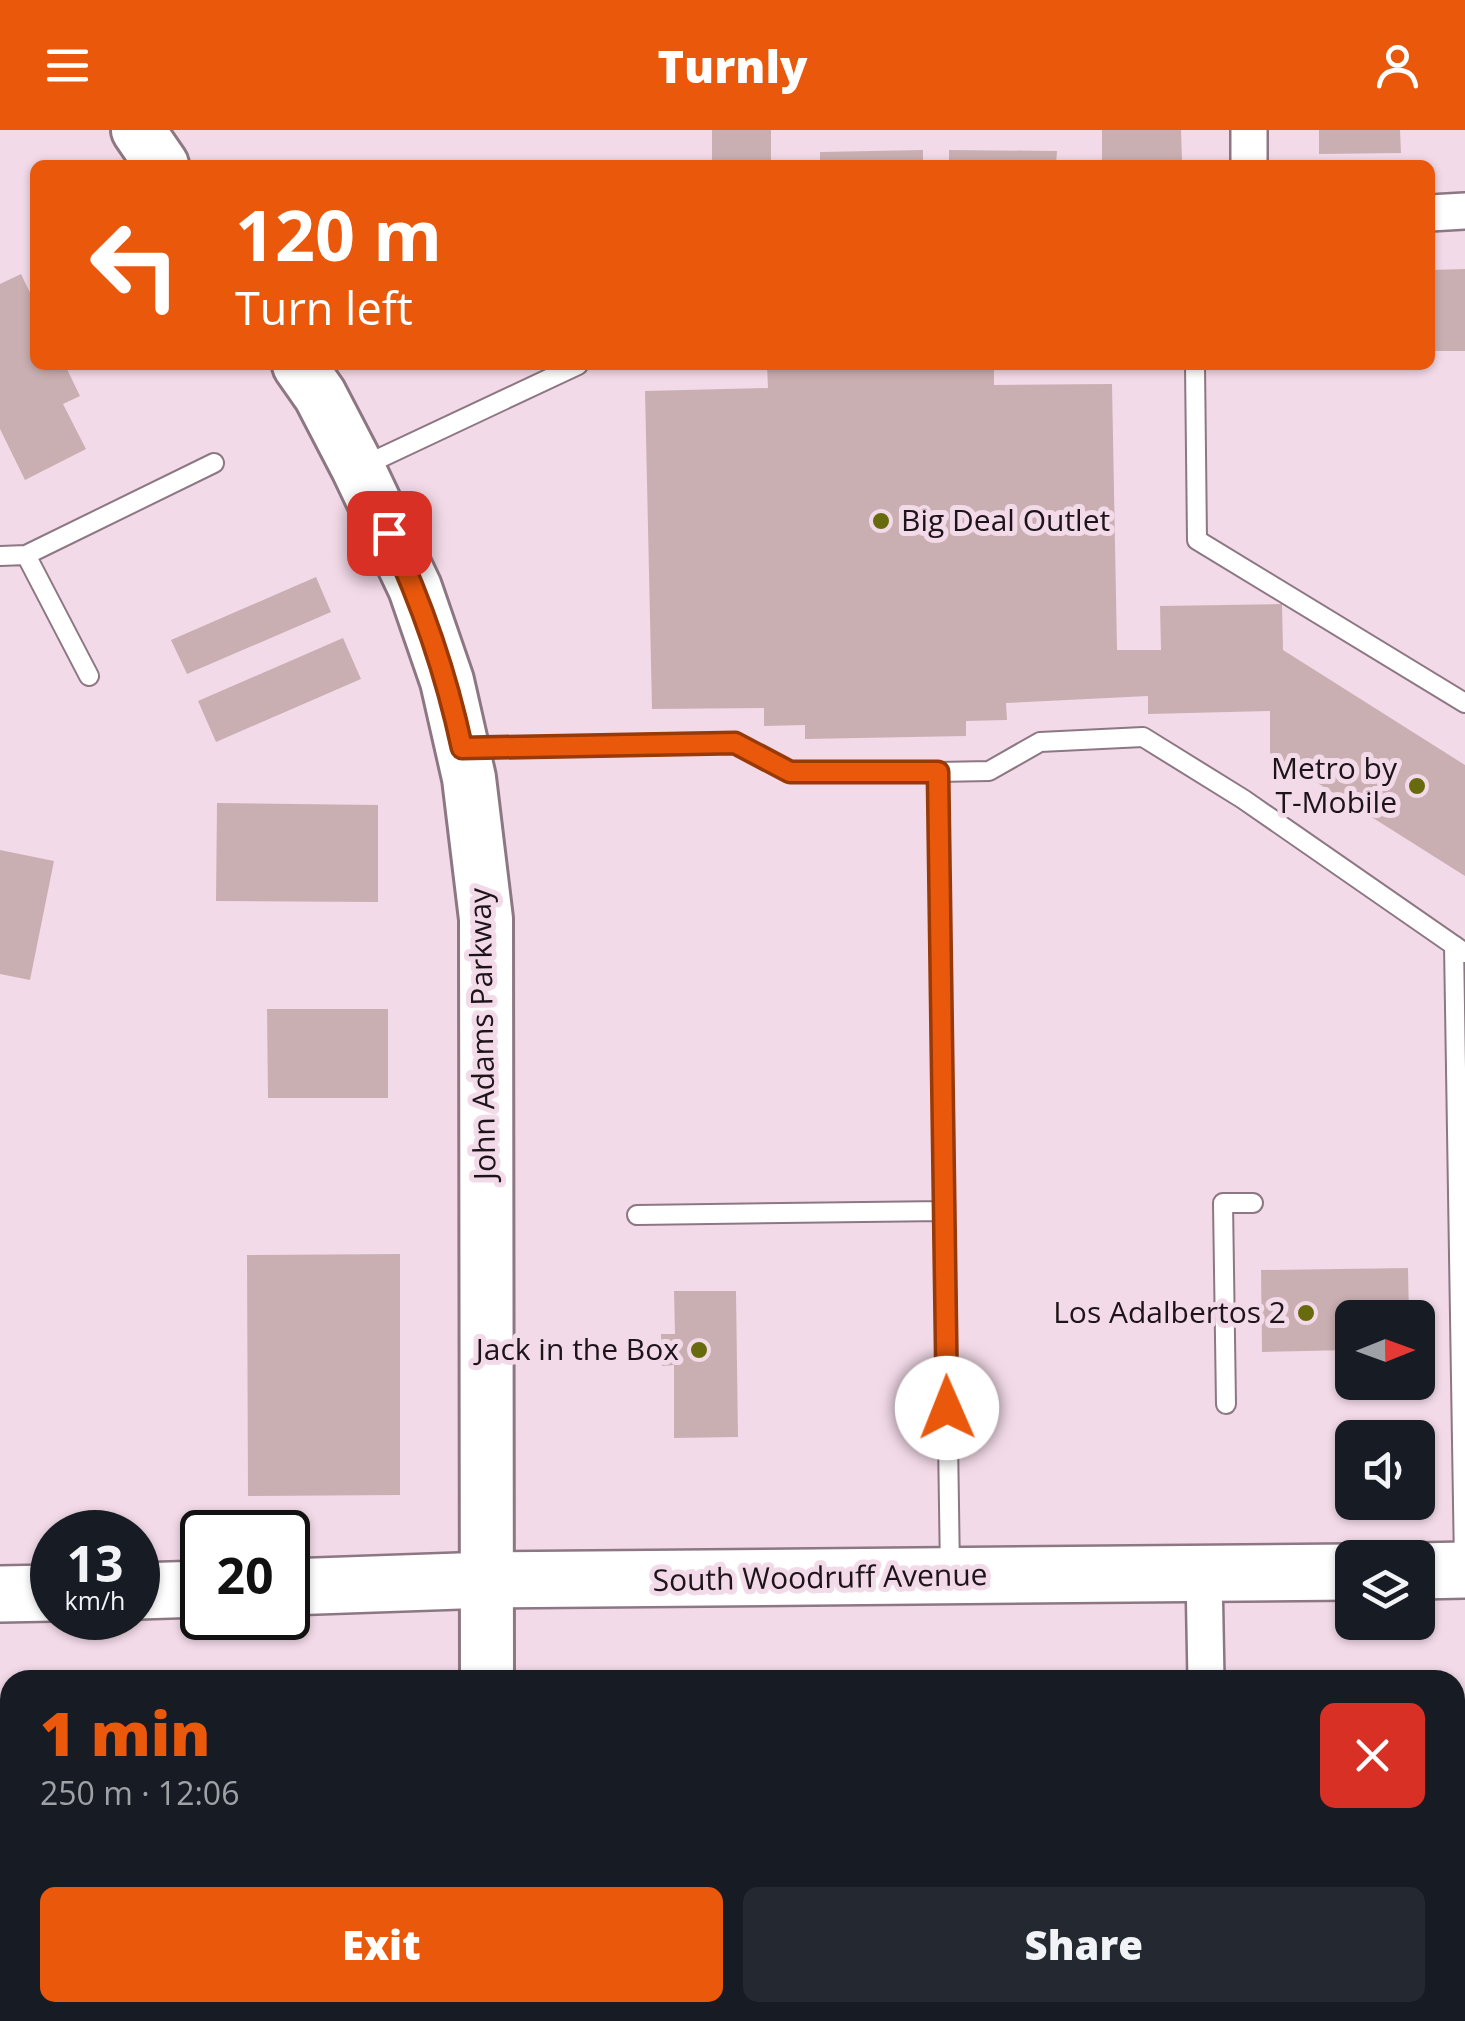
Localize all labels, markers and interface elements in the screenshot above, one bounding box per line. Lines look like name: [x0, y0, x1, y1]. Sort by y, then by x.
text: Turnly: [658, 35, 808, 96]
icon: menu: [40, 38, 95, 93]
icon: person: [1370, 38, 1425, 93]
text: 120 m: [235, 186, 442, 282]
icon: left: [70, 200, 200, 330]
text: Turn left: [235, 277, 413, 338]
pin: [347, 491, 432, 576]
place label: Big Deal Outlet: [901, 499, 1110, 540]
icon: arrive: [362, 506, 417, 561]
marker: Big Deal Outlet: [870, 510, 892, 532]
place label: Metro by T-Mobile: [1271, 747, 1398, 822]
marker: Metro by T-Mobile: [1406, 775, 1428, 797]
street label: John Adams Parkway: [458, 887, 505, 1183]
place label: Los Adalbertos 2: [1053, 1291, 1286, 1332]
north arrow: [1335, 1300, 1435, 1400]
map controls: [1335, 1300, 1435, 1640]
marker: Los Adalbertos 2: [1295, 1302, 1317, 1324]
place label: Jack in the Box: [473, 1328, 679, 1369]
marker: Jack in the Box: [688, 1339, 710, 1361]
position arrow: [895, 1356, 999, 1460]
button: sound: [1335, 1420, 1435, 1520]
speed limit sign: 20: [180, 1510, 310, 1640]
text: 13: [66, 1529, 124, 1597]
button: layers: [1335, 1540, 1435, 1640]
street label: South Woodruff Avenue: [652, 1553, 988, 1600]
text: km/h: [65, 1583, 125, 1617]
text: 1 min: [40, 1692, 210, 1774]
button: close: [1320, 1703, 1425, 1808]
text: 250 m · 12:06: [40, 1771, 239, 1814]
button: Exit: [40, 1887, 723, 2002]
button: Share: [743, 1887, 1425, 2002]

